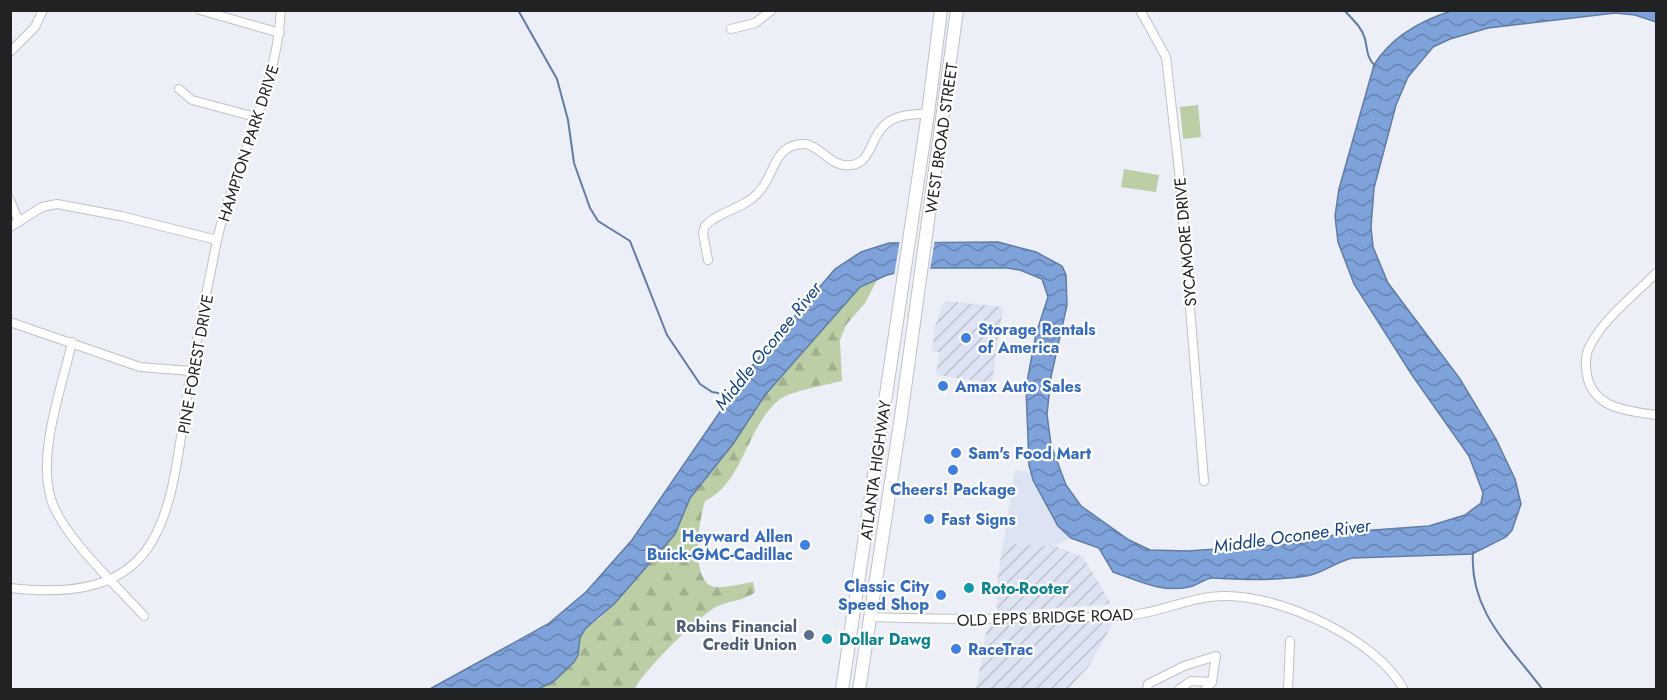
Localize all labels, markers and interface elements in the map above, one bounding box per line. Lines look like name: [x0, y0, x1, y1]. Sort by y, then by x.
street label: WEST BROAD STREET: [920, 61, 964, 215]
street label: HAMPTON PARK DRIVE: [212, 62, 285, 225]
street label: SYCAMORE DRIVE: [1168, 176, 1203, 307]
water label: Middle Oconee River: [708, 276, 828, 416]
street label: PINE FOREST DRIVE: [172, 293, 219, 436]
place label: Storage Rentals of America: [978, 318, 1096, 359]
marker: Storage Rentals of America: [959, 331, 973, 345]
place label: Amax Auto Sales: [954, 375, 1081, 398]
marker: Amax Auto Sales: [936, 379, 950, 393]
street label: ATLANTA HIGHWAY: [854, 399, 897, 541]
place label: Sam's Food Mart: [968, 442, 1092, 465]
marker: Sam's Food Mart: [949, 446, 963, 460]
marker: Cheers! Package: [946, 463, 960, 477]
place label: Cheers! Package: [890, 478, 1016, 501]
place label: Fast Signs: [941, 508, 1016, 531]
marker: Fast Signs: [922, 512, 936, 526]
water label: Middle Oconee River: [1212, 512, 1373, 560]
place label: Heyward Allen Buick-GMC-Cadillac: [647, 525, 793, 566]
marker: Heyward Allen Buick-GMC-Cadillac: [798, 538, 812, 552]
place label: Classic City Speed Shop: [838, 575, 930, 616]
place label: Roto-Rooter: [981, 577, 1069, 600]
marker: Roto-Rooter: [962, 581, 976, 595]
marker: Classic City Speed Shop: [934, 588, 948, 602]
street label: OLD EPPS BRIDGE ROAD: [956, 603, 1134, 632]
place label: Robins Financial Credit Union: [676, 615, 797, 656]
marker: Robins Financial Credit Union: [802, 628, 816, 642]
place label: Dollar Dawg: [839, 628, 931, 651]
marker: Dollar Dawg: [820, 632, 834, 646]
place label: RaceTrac: [968, 638, 1033, 661]
marker: RaceTrac: [949, 642, 963, 656]

